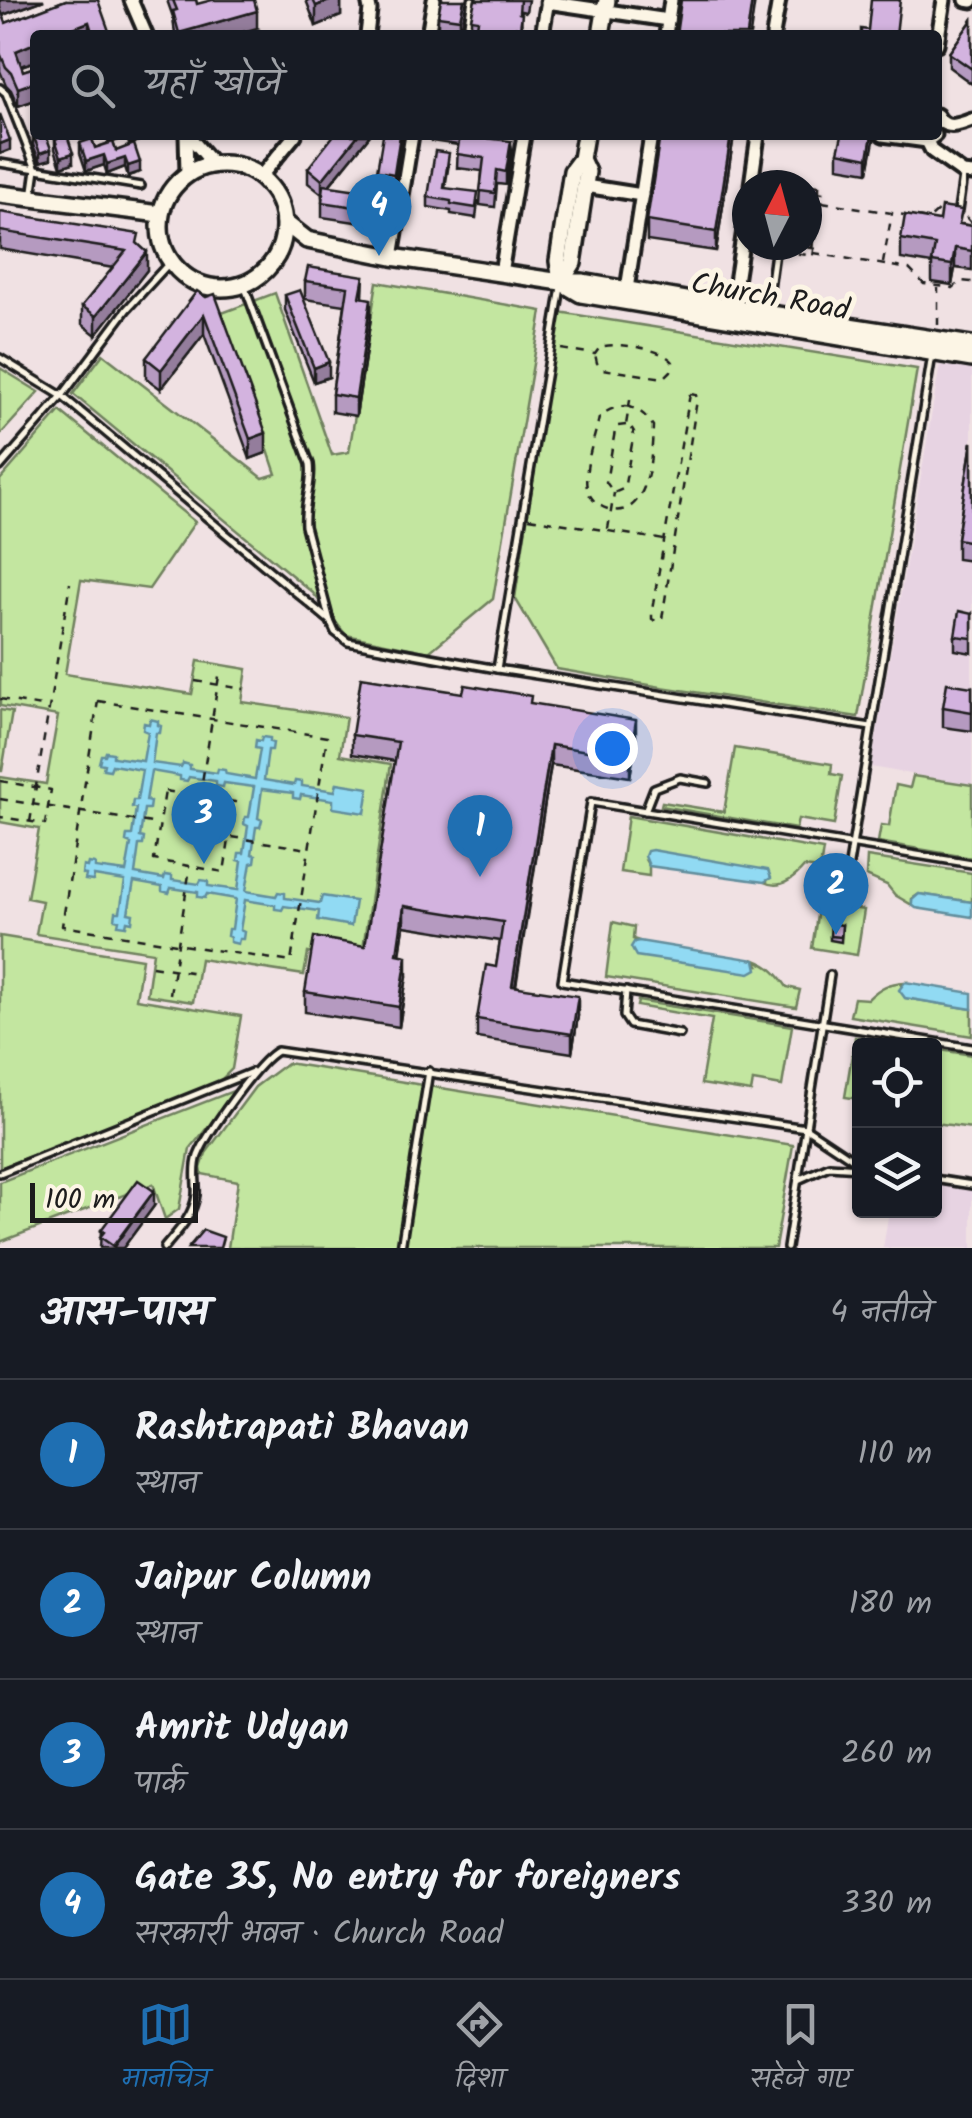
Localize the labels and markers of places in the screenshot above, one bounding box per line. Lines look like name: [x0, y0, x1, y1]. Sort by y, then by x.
pin: 4: [346, 174, 412, 256]
pin: 3: [172, 782, 236, 864]
pin: 1: [448, 794, 512, 877]
pin: 2: [804, 852, 868, 935]

